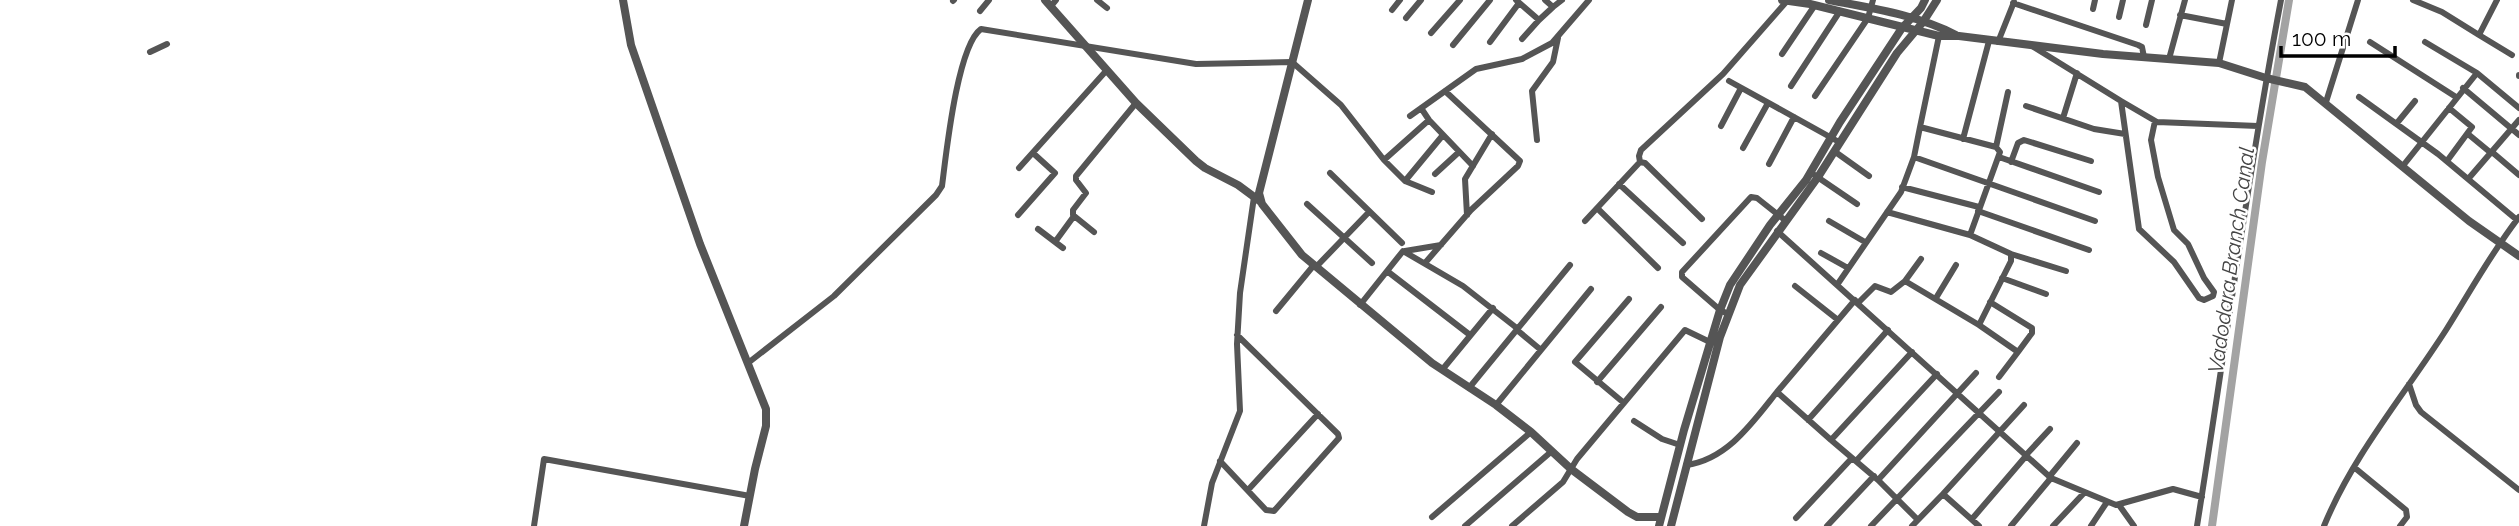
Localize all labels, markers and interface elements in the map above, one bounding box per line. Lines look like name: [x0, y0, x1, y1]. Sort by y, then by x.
scale bar: [2281, 14, 2395, 58]
text: 100 m: [2292, 26, 2351, 51]
water label: Vadodara Branch Canal: [2203, 145, 2259, 375]

